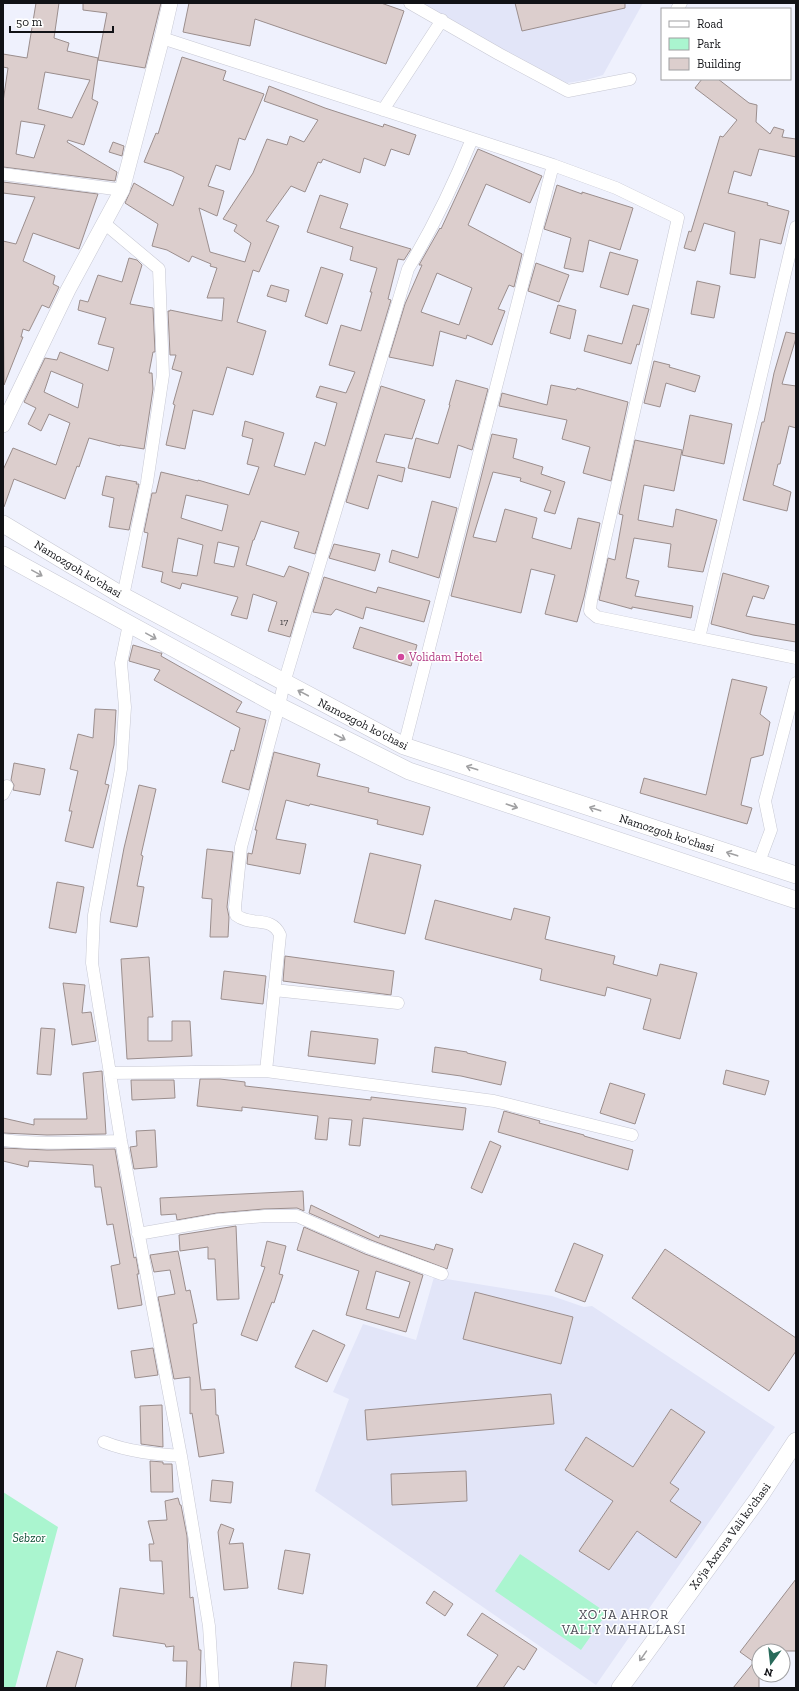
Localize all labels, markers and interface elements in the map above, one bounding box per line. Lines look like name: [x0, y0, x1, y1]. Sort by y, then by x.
scale bar: [10, 8, 113, 34]
legend: [661, 8, 791, 80]
text: 50 m: [16, 15, 43, 29]
text: Road: [697, 17, 723, 31]
text: Park: [697, 37, 722, 51]
text: Building: [697, 57, 741, 71]
street label: Namozgoh ko'chasi: [32, 537, 125, 601]
one-way arrow: [31, 570, 43, 578]
house number: 17: [280, 616, 288, 628]
one-way arrow: [145, 633, 157, 641]
place label: Volidam Hotel: [408, 650, 482, 664]
marker: Volidam Hotel: [396, 652, 406, 662]
one-way arrow: [297, 688, 309, 696]
street label: Namozgoh ko'chasi: [316, 695, 411, 753]
one-way arrow: [334, 734, 346, 741]
one-way arrow: [466, 764, 478, 772]
one-way arrow: [505, 803, 518, 810]
one-way arrow: [589, 805, 602, 812]
street label: Namozgoh ko'chasi: [618, 811, 717, 855]
one-way arrow: [726, 850, 739, 857]
street label: Xo'ja Axrora Vali ko'chasi: [687, 1480, 774, 1593]
park label: Sebzor: [13, 1531, 46, 1545]
district label: XO‘JA AHROR VALIY MAHALLASI: [561, 1607, 686, 1637]
north arrow: [751, 1643, 791, 1683]
one-way arrow: [639, 1650, 647, 1661]
text: N: [762, 1665, 774, 1680]

